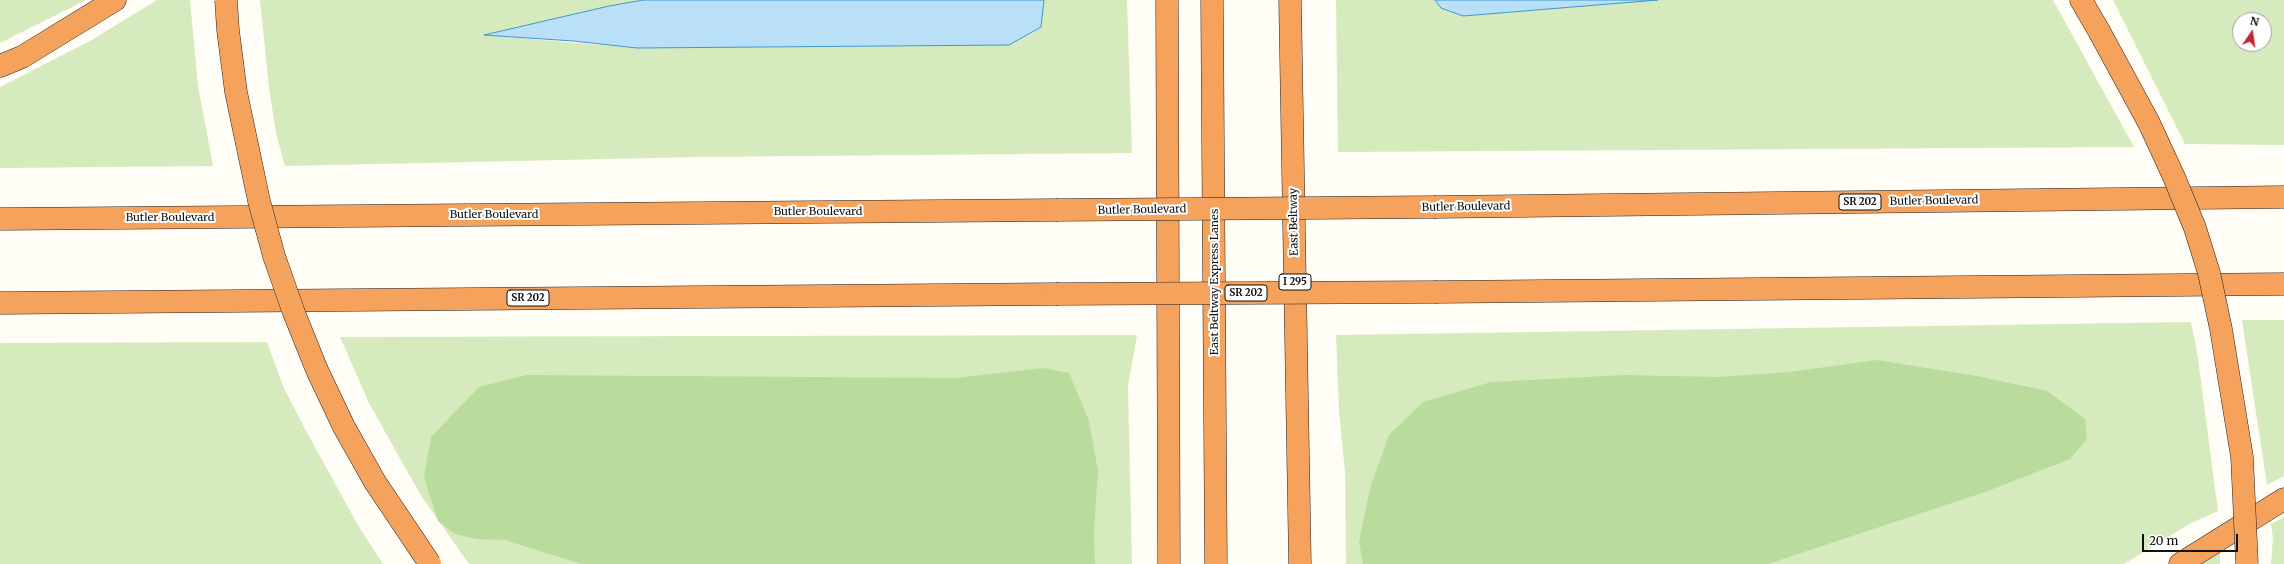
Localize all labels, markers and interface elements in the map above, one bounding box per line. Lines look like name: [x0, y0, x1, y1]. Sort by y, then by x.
north arrow: [2232, 12, 2272, 52]
text: N: [2249, 13, 2260, 29]
street label: East Beltway: [1287, 188, 1301, 256]
road number: SR 202: [1839, 194, 1881, 210]
street label: Butler Boulevard: [1890, 194, 1978, 208]
street label: Butler Boulevard: [1422, 200, 1510, 214]
street label: Butler Boulevard: [1098, 203, 1186, 217]
street label: Butler Boulevard: [774, 205, 862, 219]
street label: Butler Boulevard: [450, 208, 538, 222]
street label: East Beltway Express Lanes: [1208, 209, 1222, 355]
street label: Butler Boulevard: [126, 211, 214, 225]
road number: I 295: [1279, 274, 1311, 290]
road number: SR 202: [1225, 285, 1267, 301]
road number: SR 202: [507, 290, 549, 306]
scale bar: [2144, 526, 2240, 552]
text: 20 m: [2149, 533, 2178, 548]

